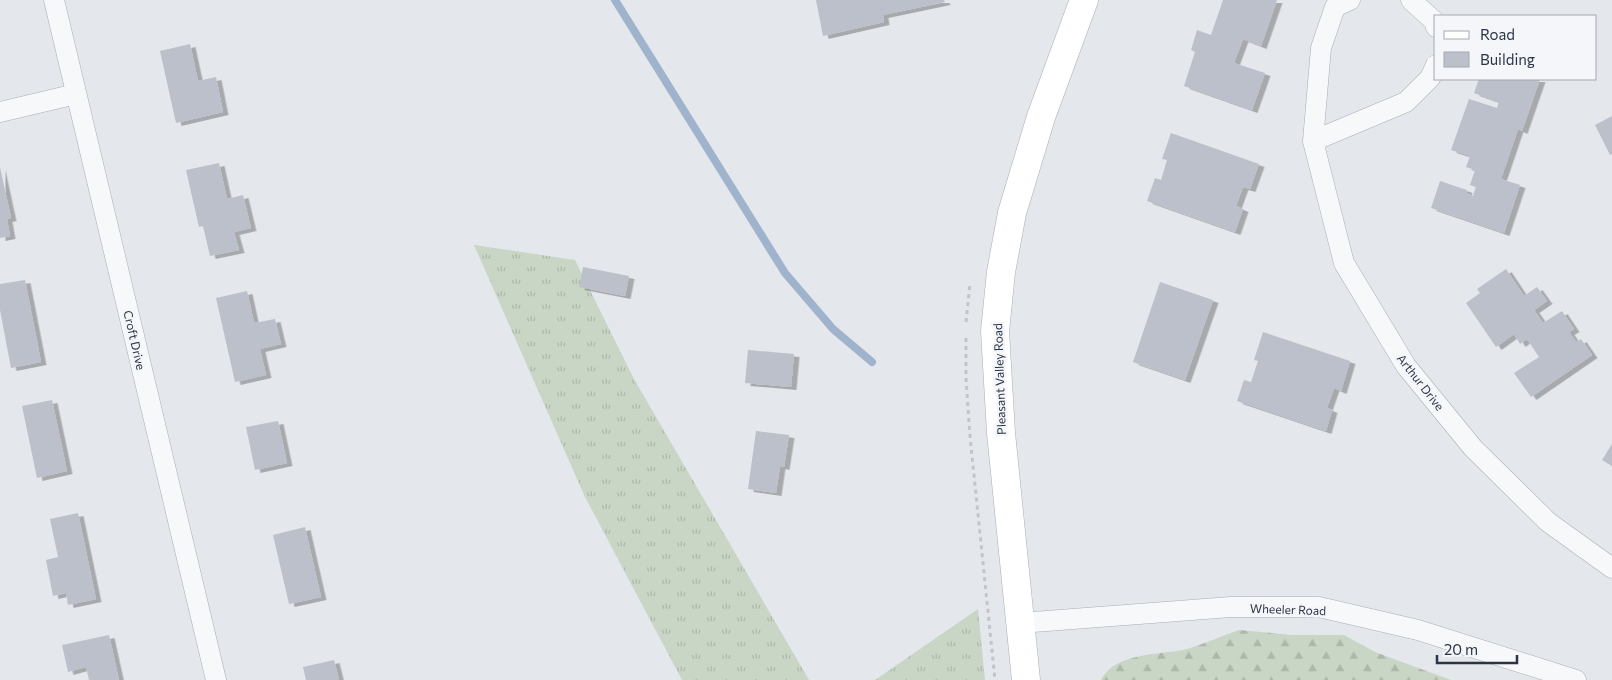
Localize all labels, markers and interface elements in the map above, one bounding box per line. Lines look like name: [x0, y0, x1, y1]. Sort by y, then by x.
legend: [1434, 15, 1597, 80]
text: Road: [1480, 25, 1515, 43]
text: Building: [1480, 50, 1535, 68]
street label: Croft Drive: [121, 309, 149, 371]
street label: Pleasant Valley Road: [990, 323, 1008, 435]
street label: Arthur Drive: [1395, 351, 1447, 413]
street label: Wheeler Road: [1250, 601, 1326, 617]
scale bar: [1437, 632, 1517, 664]
text: 20 m: [1444, 640, 1478, 658]

